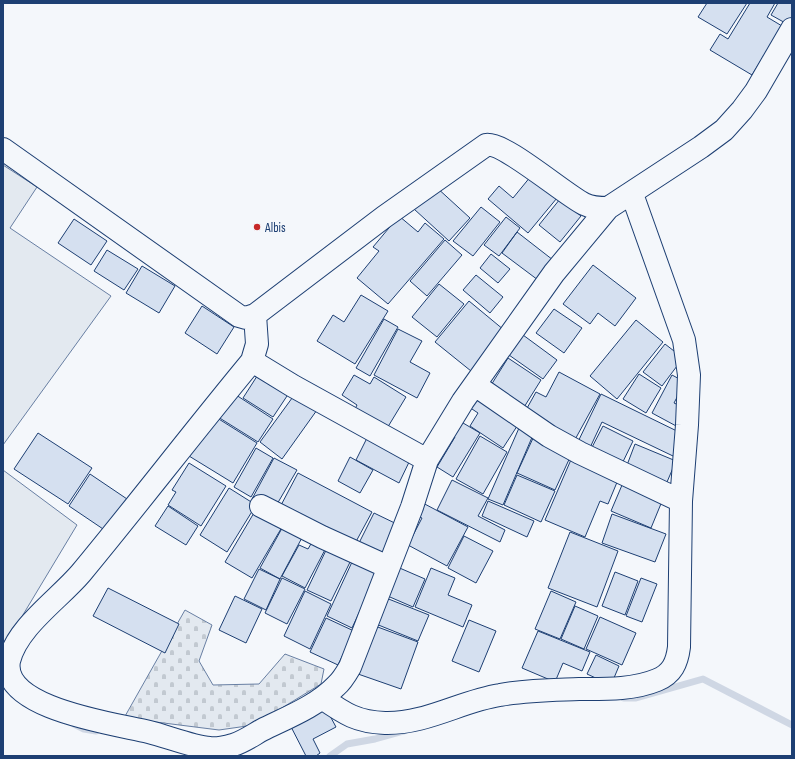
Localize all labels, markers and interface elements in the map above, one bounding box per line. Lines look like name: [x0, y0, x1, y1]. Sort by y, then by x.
place label: Albis: [264, 220, 286, 236]
marker: Albis: [252, 222, 262, 232]

